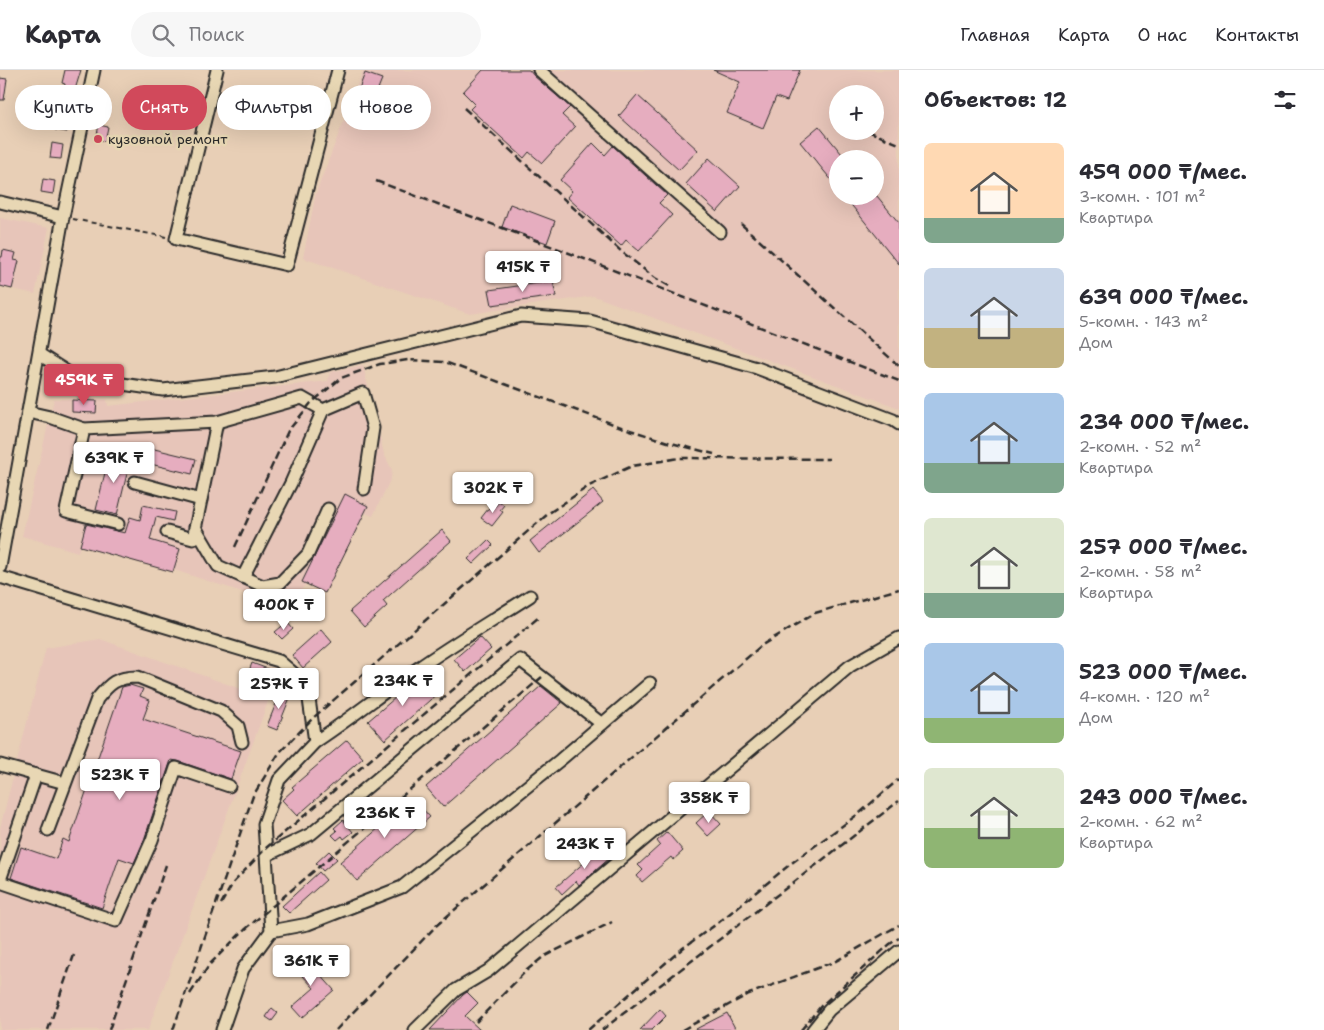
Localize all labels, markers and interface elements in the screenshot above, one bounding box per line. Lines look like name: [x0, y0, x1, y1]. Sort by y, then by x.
search box: [131, 12, 481, 57]
text: Карта: [25, 19, 101, 51]
icon: search: [149, 21, 177, 49]
text: Поиск: [189, 22, 244, 47]
text: Главная: [960, 23, 1030, 47]
text: Карта: [1058, 23, 1110, 47]
text: О нас: [1138, 23, 1187, 47]
text: Контакты: [1215, 23, 1299, 47]
chip: Купить: [15, 85, 112, 130]
chip: Снять: [122, 85, 207, 130]
chip: Фильтры: [217, 85, 331, 130]
chip: Новое: [341, 85, 431, 130]
map controls: [829, 85, 884, 205]
button: +: [829, 85, 884, 140]
text: Объектов: 12: [924, 86, 1067, 114]
icon: filters: [1271, 86, 1299, 114]
place label: кузовной ремонт: [108, 130, 228, 148]
marker: кузовной ремонт: [92, 133, 104, 145]
button: −: [829, 150, 884, 205]
text: 459 000 ₸/мес.: [1079, 158, 1247, 186]
icon: home: [964, 163, 1024, 223]
text: 3-комн. · 101 m²: [1079, 186, 1206, 207]
text: Квартира: [1079, 207, 1153, 228]
pin: 415K ₸: [482, 250, 564, 293]
text: 415K ₸: [496, 256, 550, 277]
text: 639 000 ₸/мес.: [1079, 283, 1248, 311]
icon: home: [964, 288, 1024, 348]
text: 5-комн. · 143 m²: [1079, 311, 1208, 332]
text: Дом: [1079, 332, 1113, 353]
pin: 459K ₸: [43, 364, 125, 406]
text: 459K ₸: [55, 369, 113, 390]
text: 234 000 ₸/мес.: [1079, 408, 1249, 436]
icon: home: [964, 413, 1024, 473]
text: 2-комн. · 52 m²: [1079, 436, 1201, 457]
pin: 639K ₸: [73, 442, 155, 484]
text: 639K ₸: [85, 447, 144, 468]
text: Квартира: [1079, 457, 1153, 478]
pin: 302K ₸: [452, 472, 534, 514]
text: 302K ₸: [463, 477, 523, 498]
text: 257 000 ₸/мес.: [1079, 533, 1248, 561]
icon: home: [964, 538, 1024, 598]
text: 2-комн. · 58 m²: [1079, 561, 1202, 582]
text: Квартира: [1079, 582, 1153, 603]
pin: 400K ₸: [243, 588, 325, 631]
text: 400K ₸: [254, 594, 314, 615]
text: 523 000 ₸/мес.: [1079, 658, 1247, 686]
icon: home: [964, 663, 1024, 723]
pin: 234K ₸: [362, 664, 444, 707]
pin: 257K ₸: [238, 668, 320, 710]
text: 234K ₸: [373, 670, 433, 691]
text: 257K ₸: [250, 673, 308, 694]
text: 4-комн. · 120 m²: [1079, 686, 1210, 707]
text: Дом: [1079, 707, 1113, 728]
pin: 523K ₸: [79, 758, 161, 801]
text: 523K ₸: [91, 764, 149, 785]
pin: 358K ₸: [668, 782, 750, 824]
text: 243 000 ₸/мес.: [1079, 783, 1248, 811]
text: 358K ₸: [680, 787, 738, 808]
icon: home: [964, 788, 1024, 848]
pin: 236K ₸: [344, 796, 426, 839]
text: 236K ₸: [355, 802, 415, 823]
text: 2-комн. · 62 m²: [1079, 811, 1203, 832]
pin: 243K ₸: [544, 828, 626, 870]
text: Квартира: [1079, 832, 1153, 853]
text: 243K ₸: [556, 833, 614, 854]
pin: 361K ₸: [270, 944, 352, 987]
text: 361K ₸: [284, 950, 338, 971]

